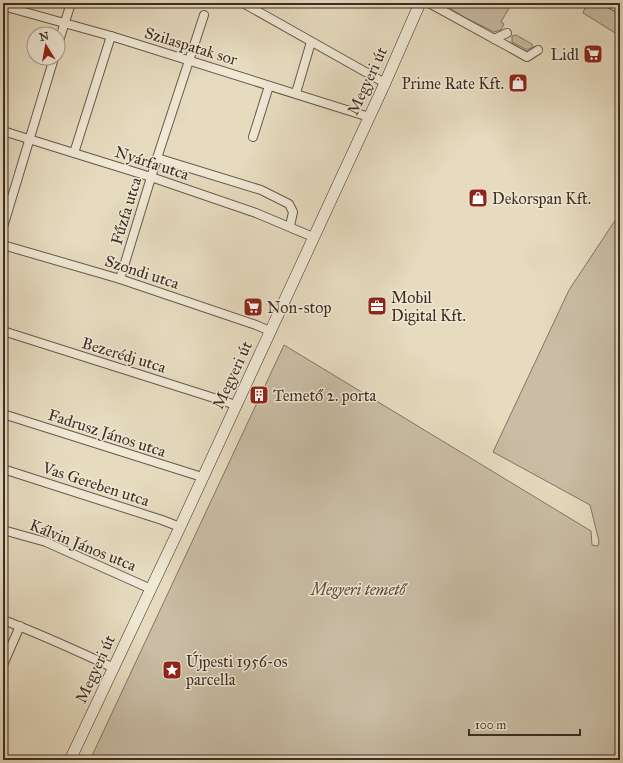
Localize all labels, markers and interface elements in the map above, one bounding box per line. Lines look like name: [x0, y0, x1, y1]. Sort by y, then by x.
street label: Szilaspatak sor: [142, 23, 240, 69]
north arrow: [26, 26, 66, 66]
text: N: [38, 29, 51, 44]
supermarket icon: Lidl: [582, 43, 604, 65]
street label: Megyeri út: [343, 44, 392, 118]
place label: Lidl: [550, 45, 580, 64]
shop icon: Prime Rate Kft.: [507, 72, 529, 94]
place label: Prime Rate Kft.: [402, 74, 504, 93]
street label: Nyárfa utca: [113, 142, 192, 184]
street label: Fűzfa utca: [107, 175, 145, 247]
shop icon: Dekorspan Kft.: [467, 187, 489, 209]
place label: Dekorspan Kft.: [492, 189, 591, 208]
street label: Szondi utca: [102, 251, 182, 293]
place label: Mobil Digital Kft.: [391, 288, 466, 326]
office icon: Mobil Digital Kft.: [366, 295, 388, 317]
supermarket icon: Non-stop: [242, 296, 264, 318]
place label: Non-stop: [267, 298, 331, 317]
street label: Bezerédj utca: [80, 333, 169, 377]
street label: Megyeri út: [208, 338, 257, 412]
building icon: Temető 2. porta: [248, 384, 270, 406]
place label: Temető 2. porta: [273, 386, 376, 405]
street label: Fadrusz János utca: [45, 405, 169, 462]
street label: Vas Gereben utca: [39, 457, 152, 510]
street label: Kálvin János utca: [27, 515, 139, 576]
park label: Megyeri temető: [309, 580, 408, 599]
street label: Megyeri út: [71, 632, 120, 706]
place label: Újpesti 1956-os parcella: [185, 650, 288, 689]
place icon: Újpesti 1956-os parcella: [161, 659, 183, 681]
scale bar: [469, 711, 580, 737]
text: 100 m: [475, 718, 506, 732]

